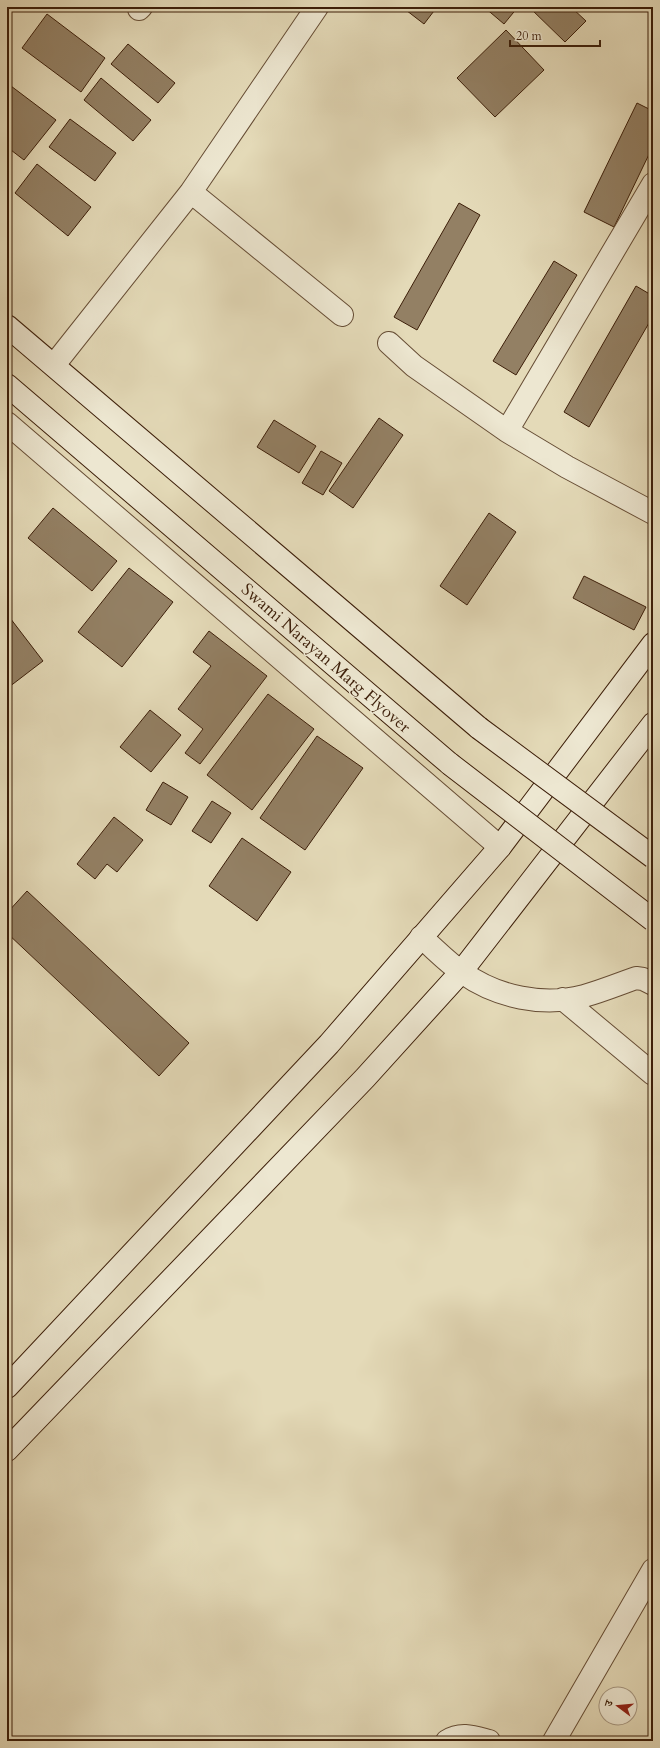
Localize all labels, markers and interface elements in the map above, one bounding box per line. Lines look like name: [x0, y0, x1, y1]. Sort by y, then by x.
scale bar: [510, 22, 600, 48]
text: 20 m: [516, 28, 543, 44]
street label: Swami Narayan Marg Flyover: [236, 578, 416, 739]
north arrow: [598, 1686, 638, 1726]
text: उ: [601, 1697, 617, 1709]

